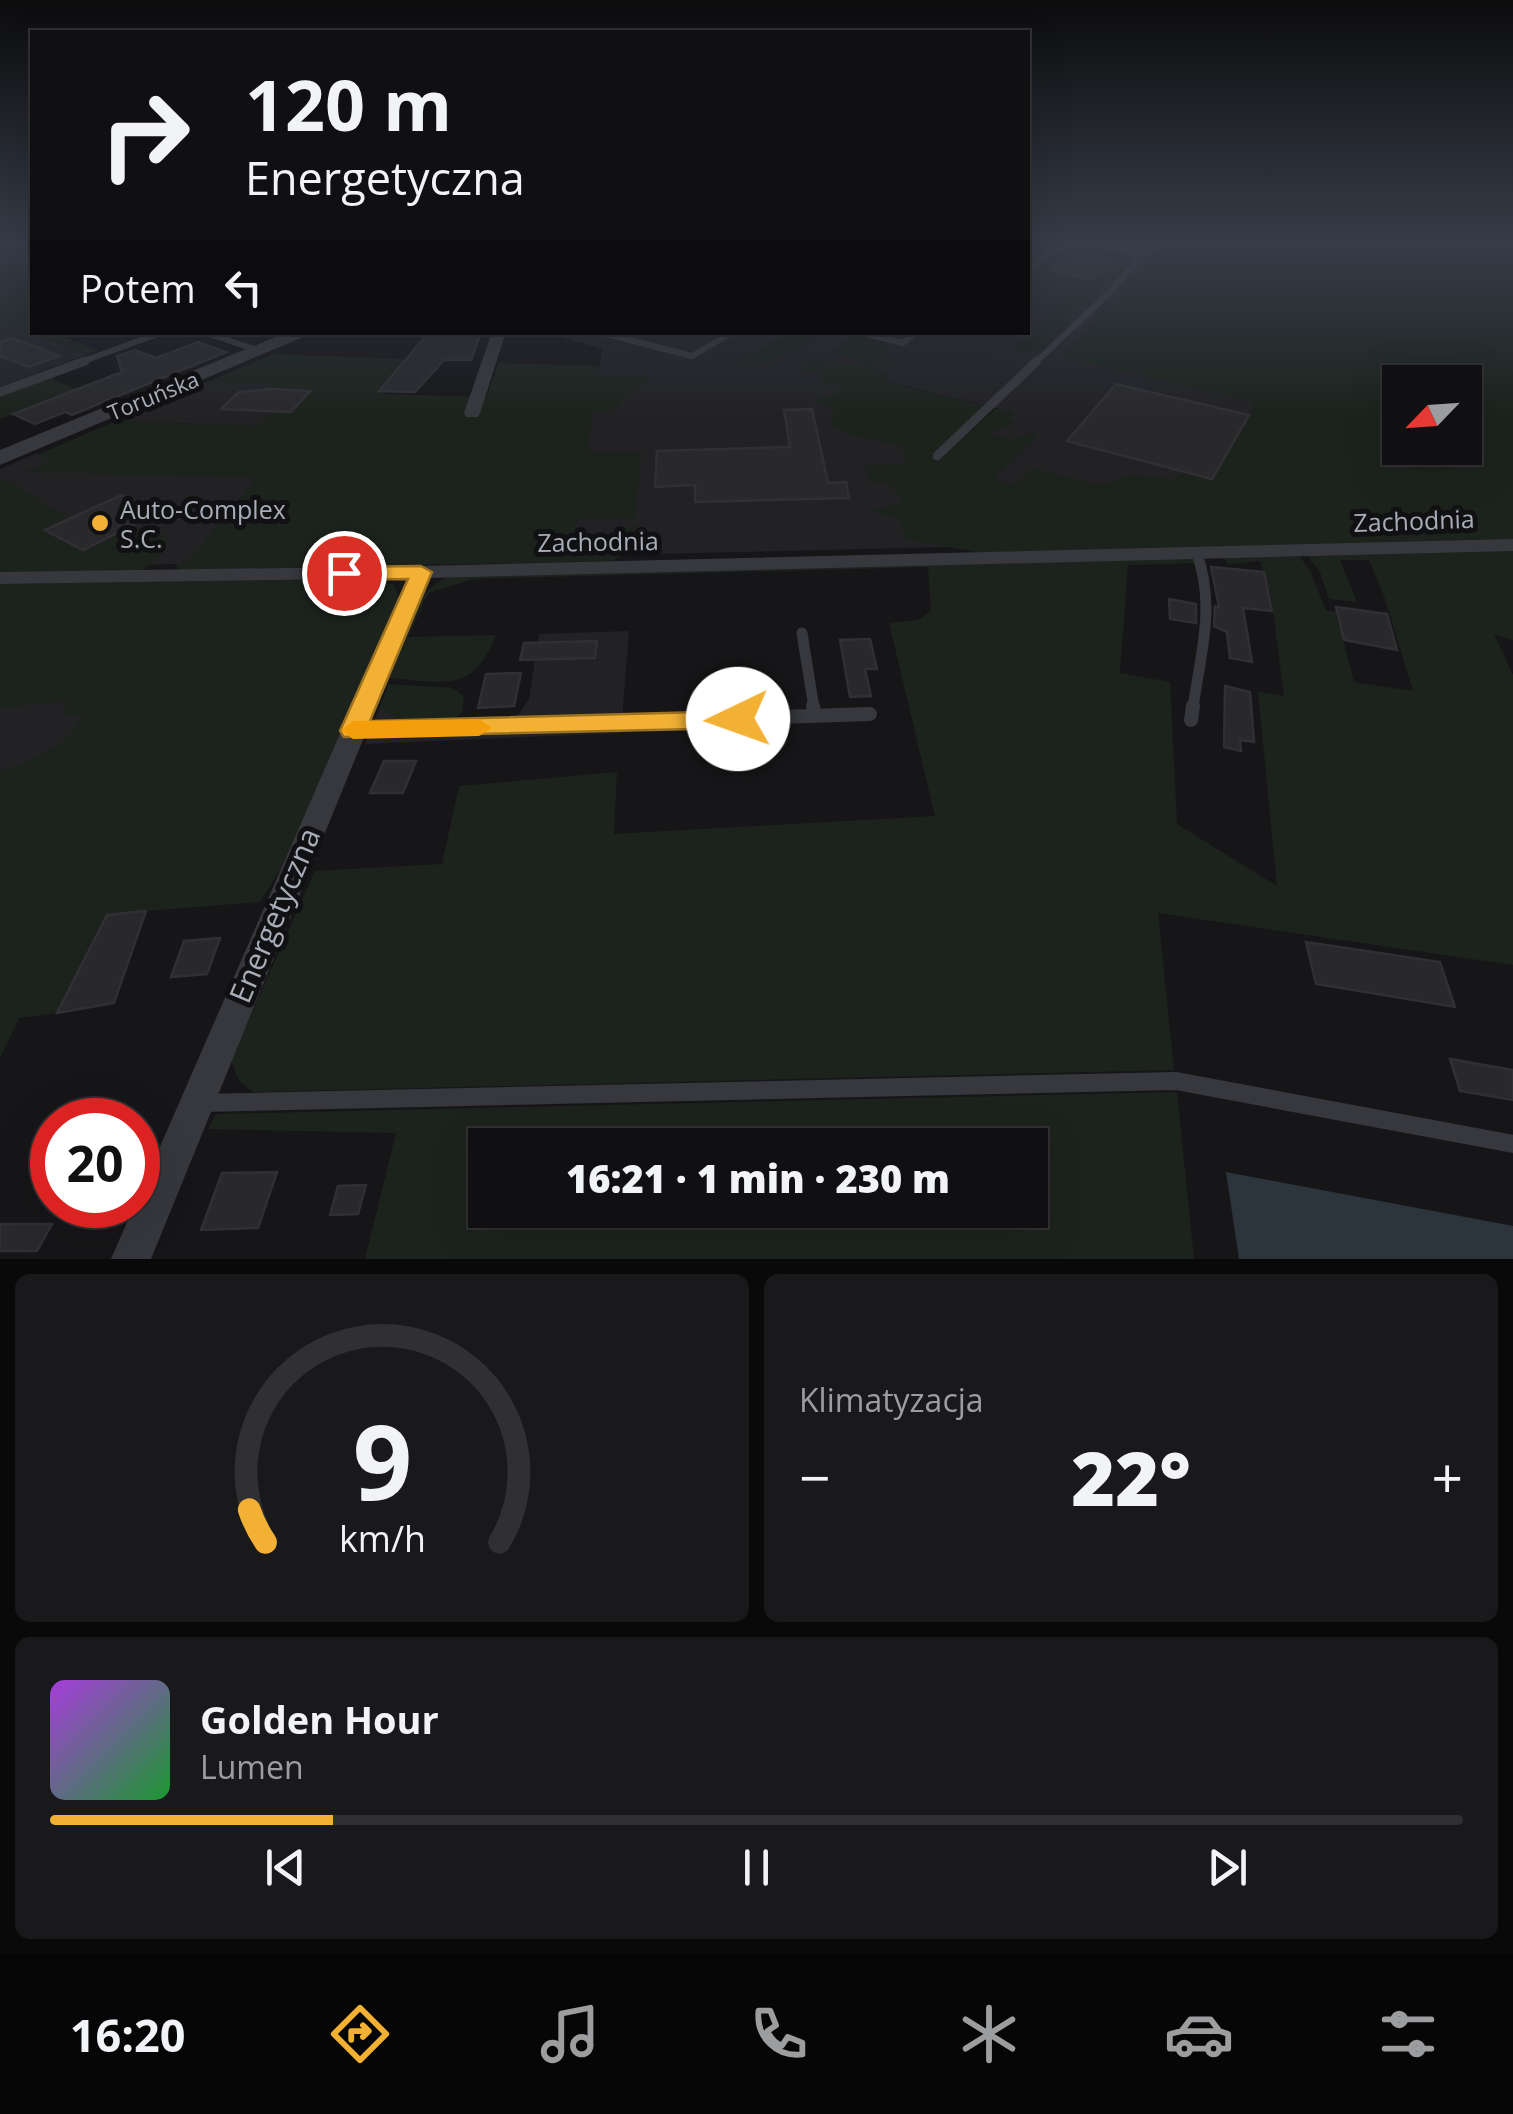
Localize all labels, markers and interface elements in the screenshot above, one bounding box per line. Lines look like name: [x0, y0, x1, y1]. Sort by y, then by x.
text: 120 m: [245, 56, 452, 152]
icon: right: [80, 70, 210, 200]
text: Energetyczna: [245, 147, 525, 208]
icon: left: [216, 260, 271, 315]
text: Potem: [80, 262, 196, 314]
street label: Toruńska: [103, 363, 203, 427]
north arrow: [1382, 365, 1482, 465]
map controls: [1382, 365, 1482, 465]
place label: Auto-Complex S.C.: [120, 492, 286, 555]
street label: Zachodnia: [1353, 501, 1475, 539]
marker: Auto-Complex S.C.: [89, 512, 111, 534]
street label: Zachodnia: [537, 523, 659, 559]
pin: [302, 531, 387, 616]
icon: arrive: [317, 546, 372, 601]
position arrow: [686, 667, 790, 771]
street label: Energetyczna: [219, 821, 329, 1009]
speed limit sign: 20: [30, 1098, 160, 1228]
text: 16:21 · 1 min · 230 m: [566, 1152, 950, 1204]
text: Klimatyzacja: [799, 1378, 984, 1421]
text: 9: [352, 1389, 412, 1530]
text: 22°: [1071, 1426, 1191, 1528]
text: −: [799, 1439, 830, 1514]
text: +: [1432, 1439, 1463, 1514]
text: km/h: [339, 1514, 425, 1562]
text: Golden Hour: [200, 1693, 439, 1745]
text: Lumen: [200, 1745, 304, 1788]
icon: previous: [258, 1840, 313, 1895]
icon: pause: [729, 1840, 784, 1895]
icon: next: [1200, 1840, 1255, 1895]
icon: directions: [325, 1999, 395, 2069]
icon: music: [535, 1999, 605, 2069]
icon: phone: [744, 1999, 814, 2069]
icon: climate: [954, 1999, 1024, 2069]
icon: car: [1164, 1999, 1234, 2069]
icon: filters: [1373, 1999, 1443, 2069]
text: 16:20: [70, 2004, 186, 2065]

